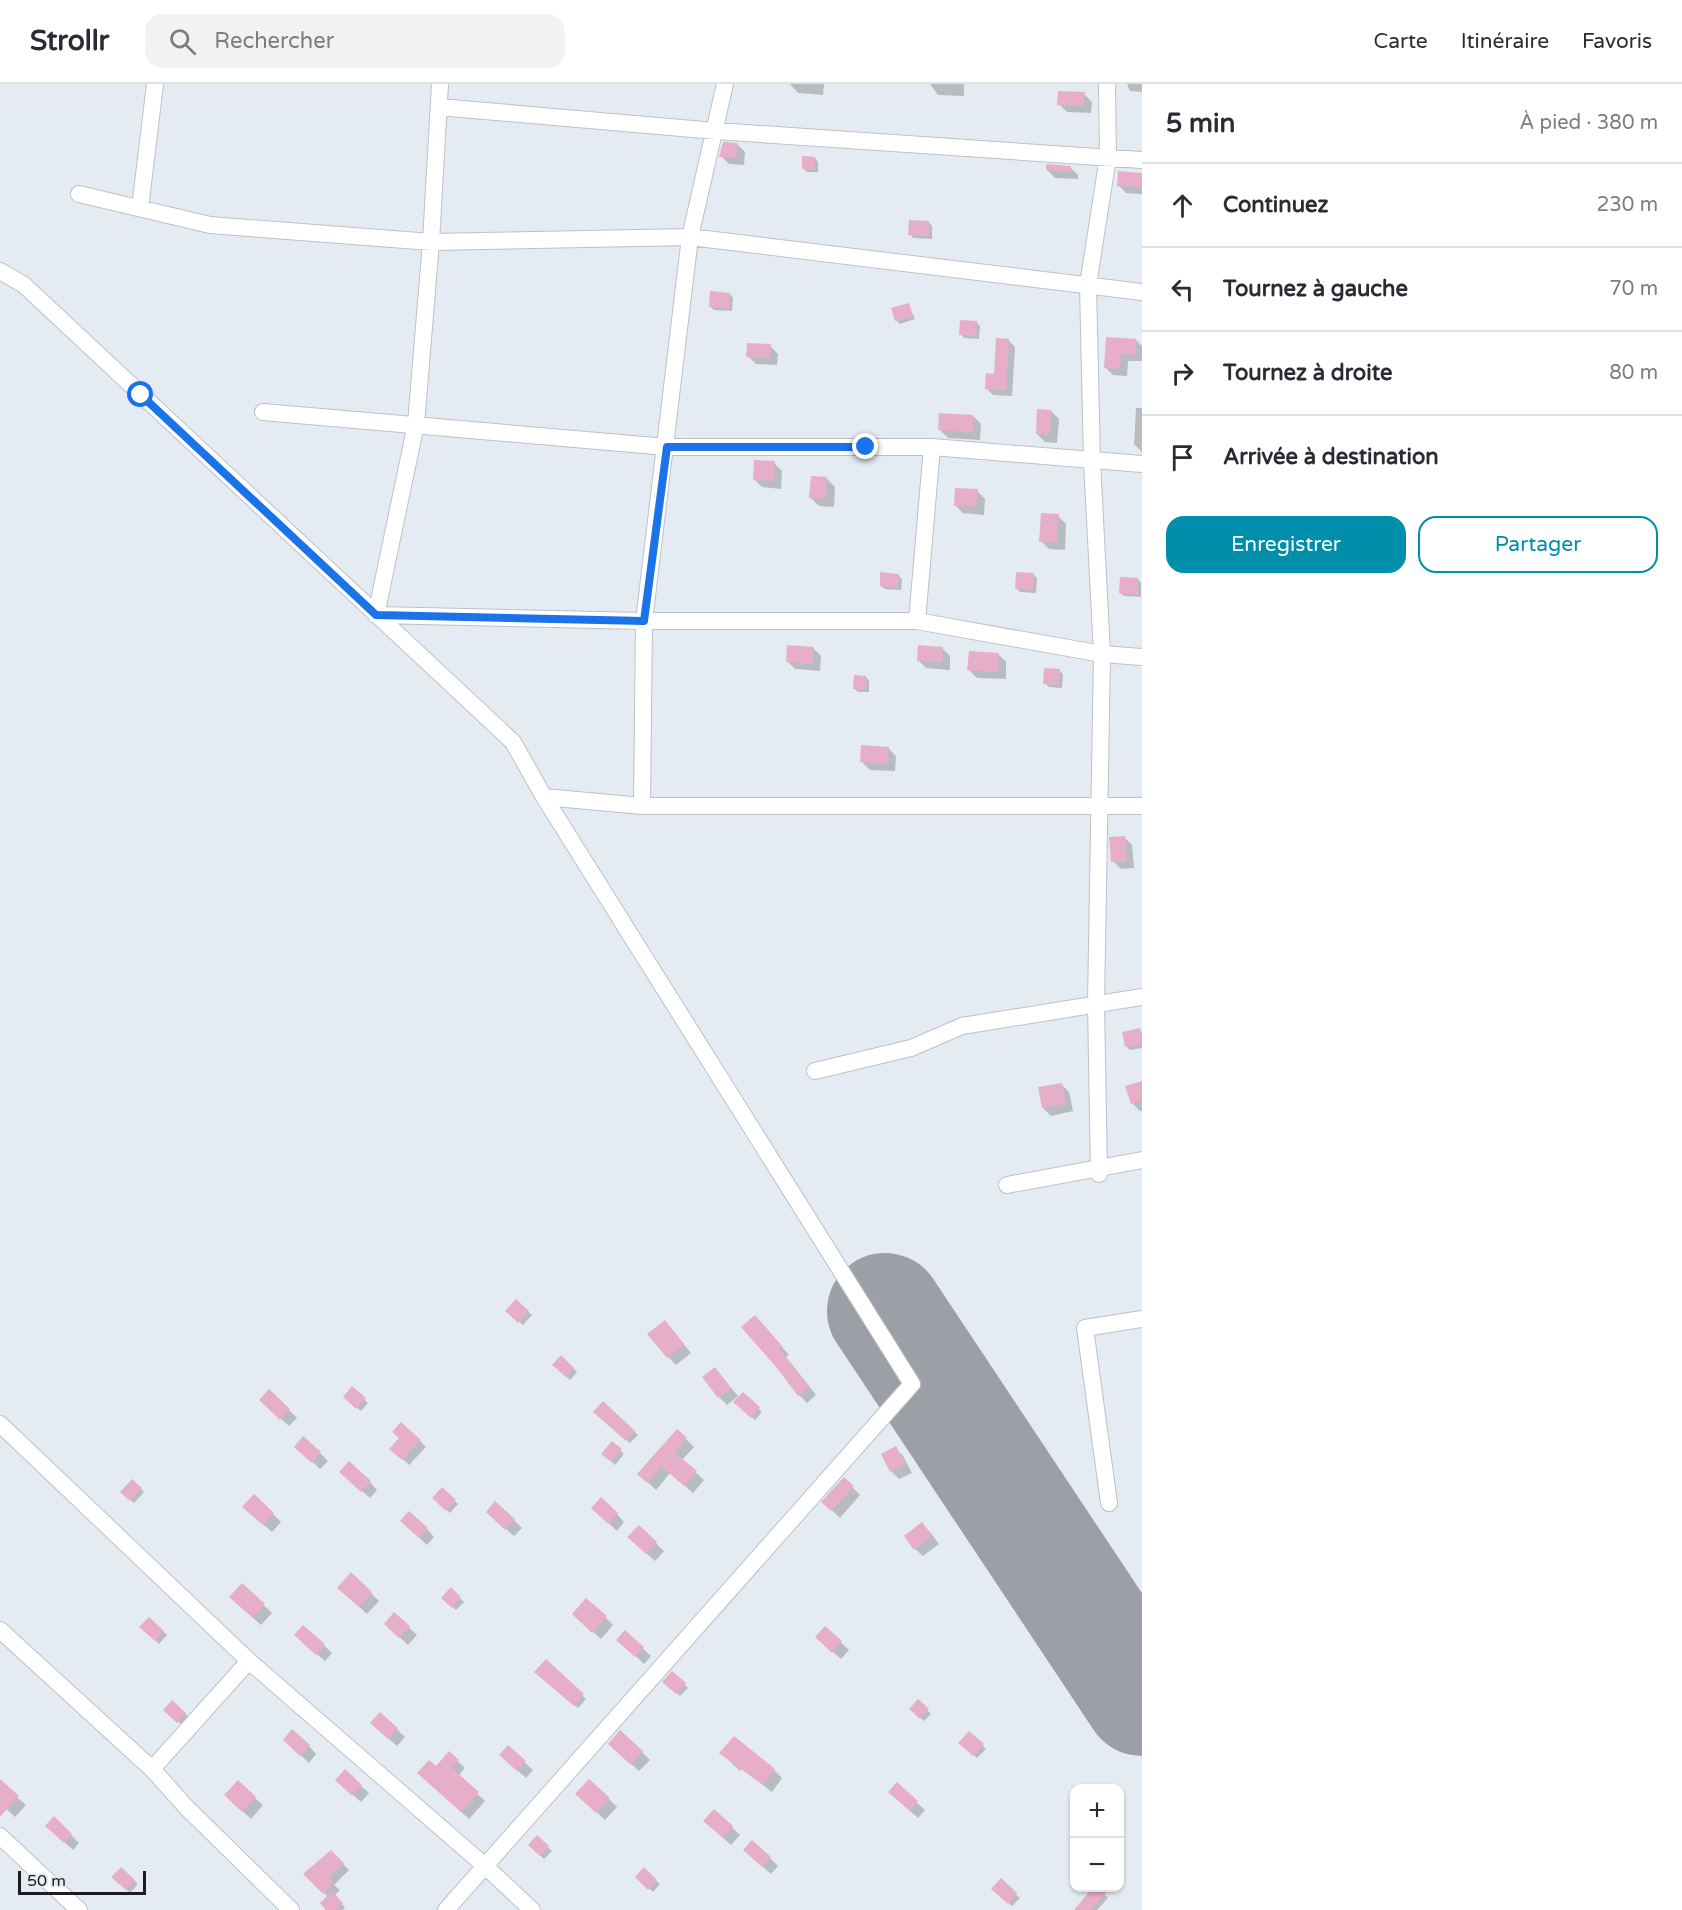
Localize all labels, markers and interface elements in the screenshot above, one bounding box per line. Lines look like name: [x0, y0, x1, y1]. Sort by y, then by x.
search box: [145, 14, 565, 68]
text: Strollr: [30, 24, 109, 58]
icon: search: [166, 25, 199, 58]
text: Rechercher: [214, 28, 334, 54]
text: Carte: [1374, 29, 1428, 54]
text: Itinéraire: [1461, 29, 1549, 54]
text: Favoris: [1582, 29, 1652, 54]
text: 5 min: [1166, 108, 1235, 139]
text: À pied · 380 m: [1520, 111, 1658, 135]
icon: ahead: [1166, 189, 1199, 222]
text: Continuez: [1223, 192, 1328, 218]
text: 230 m: [1597, 193, 1658, 217]
icon: left: [1166, 273, 1199, 306]
text: Tournez à gauche: [1223, 276, 1408, 302]
text: 70 m: [1609, 277, 1658, 301]
icon: right: [1166, 357, 1199, 390]
text: Tournez à droite: [1223, 360, 1392, 386]
text: 80 m: [1609, 361, 1658, 385]
route start: [127, 381, 153, 407]
route end: [852, 433, 878, 459]
icon: arrive: [1166, 441, 1199, 474]
text: Arrivée à destination: [1223, 444, 1439, 470]
button: Enregistrer: [1166, 516, 1406, 573]
button: Partager: [1418, 516, 1658, 573]
map controls: [1070, 1784, 1124, 1892]
button: +: [1070, 1784, 1124, 1838]
button: −: [1070, 1838, 1124, 1892]
scale bar: [18, 1868, 146, 1896]
text: 50 m: [27, 1871, 66, 1891]

